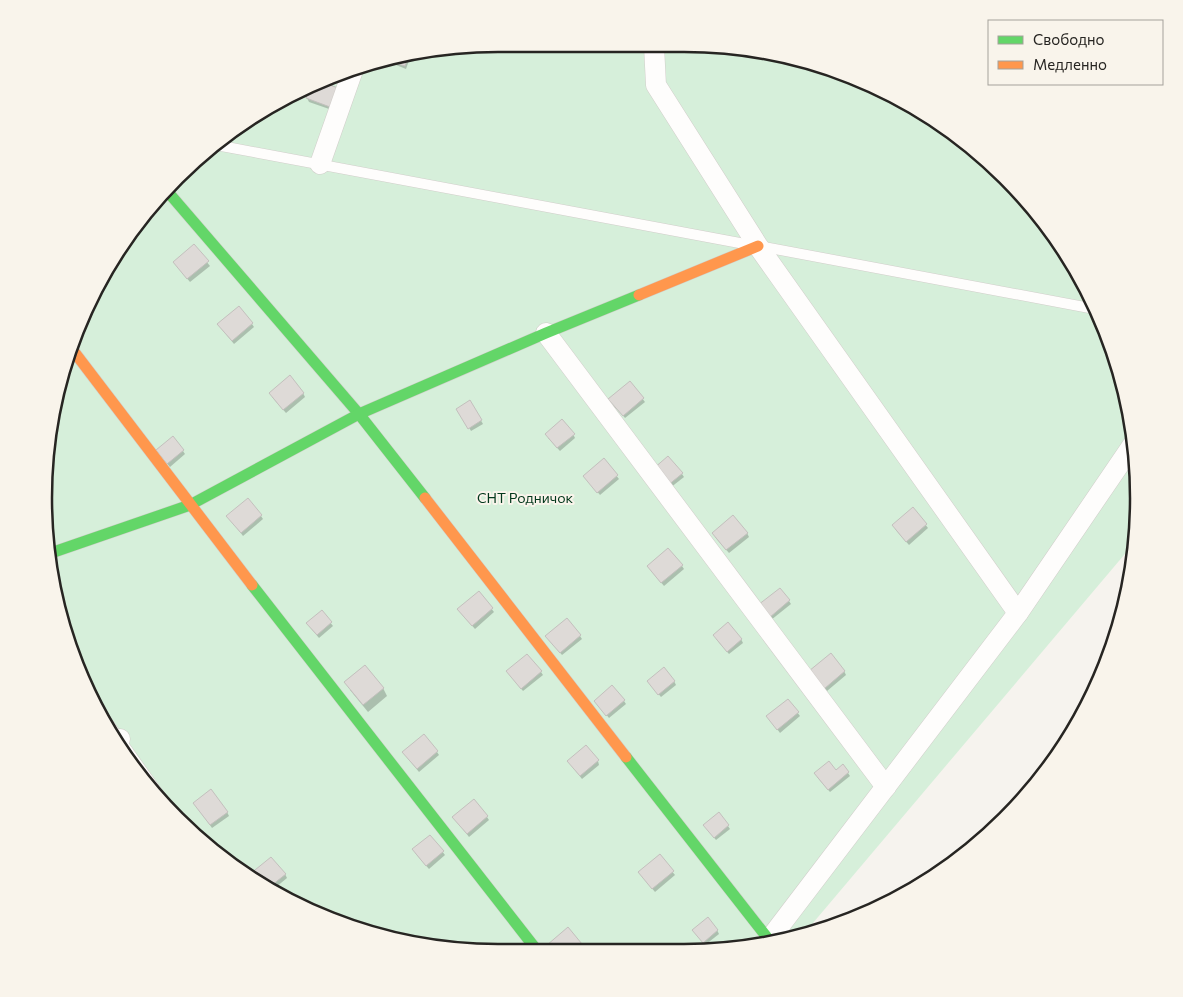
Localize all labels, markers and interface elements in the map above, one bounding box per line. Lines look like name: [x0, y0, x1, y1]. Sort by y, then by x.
legend: [988, 20, 1163, 85]
text: Свободно: [1033, 30, 1104, 48]
text: Медленно: [1033, 55, 1107, 73]
park label: СНТ Родничок: [477, 489, 574, 506]

